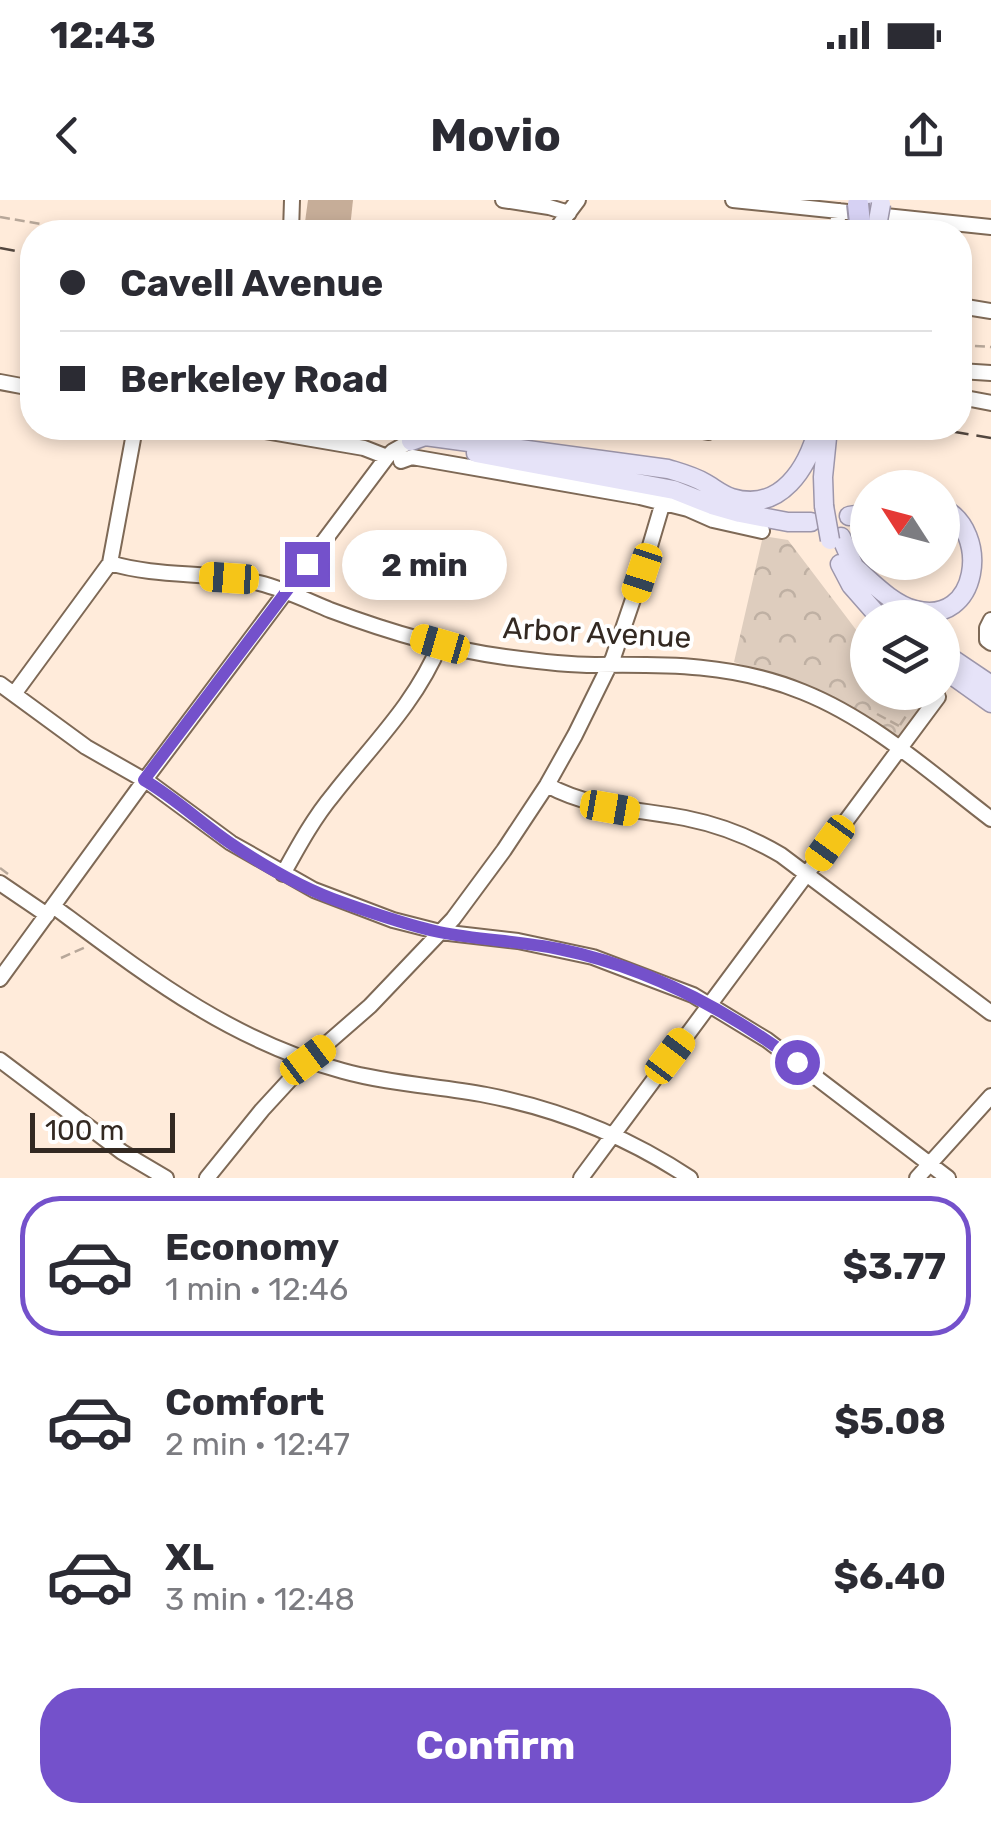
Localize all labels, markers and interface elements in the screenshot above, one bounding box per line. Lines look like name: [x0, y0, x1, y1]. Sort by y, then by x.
text: 12:43: [50, 12, 156, 58]
icon: back: [40, 108, 95, 163]
icon: share: [896, 108, 951, 163]
text: Movio: [430, 109, 561, 162]
text: Cavell Avenue: [120, 260, 383, 306]
text: Berkeley Road: [120, 356, 389, 402]
north arrow: [850, 470, 960, 580]
map controls: [850, 470, 960, 710]
callout: 2 min: [342, 529, 507, 599]
car: [618, 540, 666, 606]
route end: [285, 542, 330, 587]
text: 2 min: [381, 546, 468, 584]
car: [198, 561, 260, 595]
button: layers: [850, 600, 960, 710]
street label: Arbor Avenue: [502, 610, 692, 656]
car: [407, 621, 473, 667]
car: [578, 788, 642, 828]
car: [800, 810, 860, 876]
car: [640, 1023, 700, 1089]
car: [275, 1030, 341, 1090]
route start: [775, 1040, 820, 1085]
scale bar: [30, 1108, 175, 1153]
text: 100 m: [45, 1114, 124, 1147]
icon: car: [45, 1221, 135, 1311]
text: Economy: [165, 1224, 339, 1270]
text: $3.77: [842, 1243, 946, 1289]
text: 1 min · 12:46: [165, 1270, 348, 1308]
icon: car: [45, 1376, 135, 1466]
text: Comfort: [165, 1379, 324, 1425]
text: $5.08: [834, 1398, 946, 1444]
text: 2 min · 12:47: [165, 1425, 350, 1463]
icon: car: [45, 1531, 135, 1621]
text: XL: [165, 1534, 214, 1580]
text: $6.40: [834, 1553, 946, 1599]
text: 3 min · 12:48: [165, 1580, 355, 1618]
button: Confirm: [40, 1688, 951, 1803]

